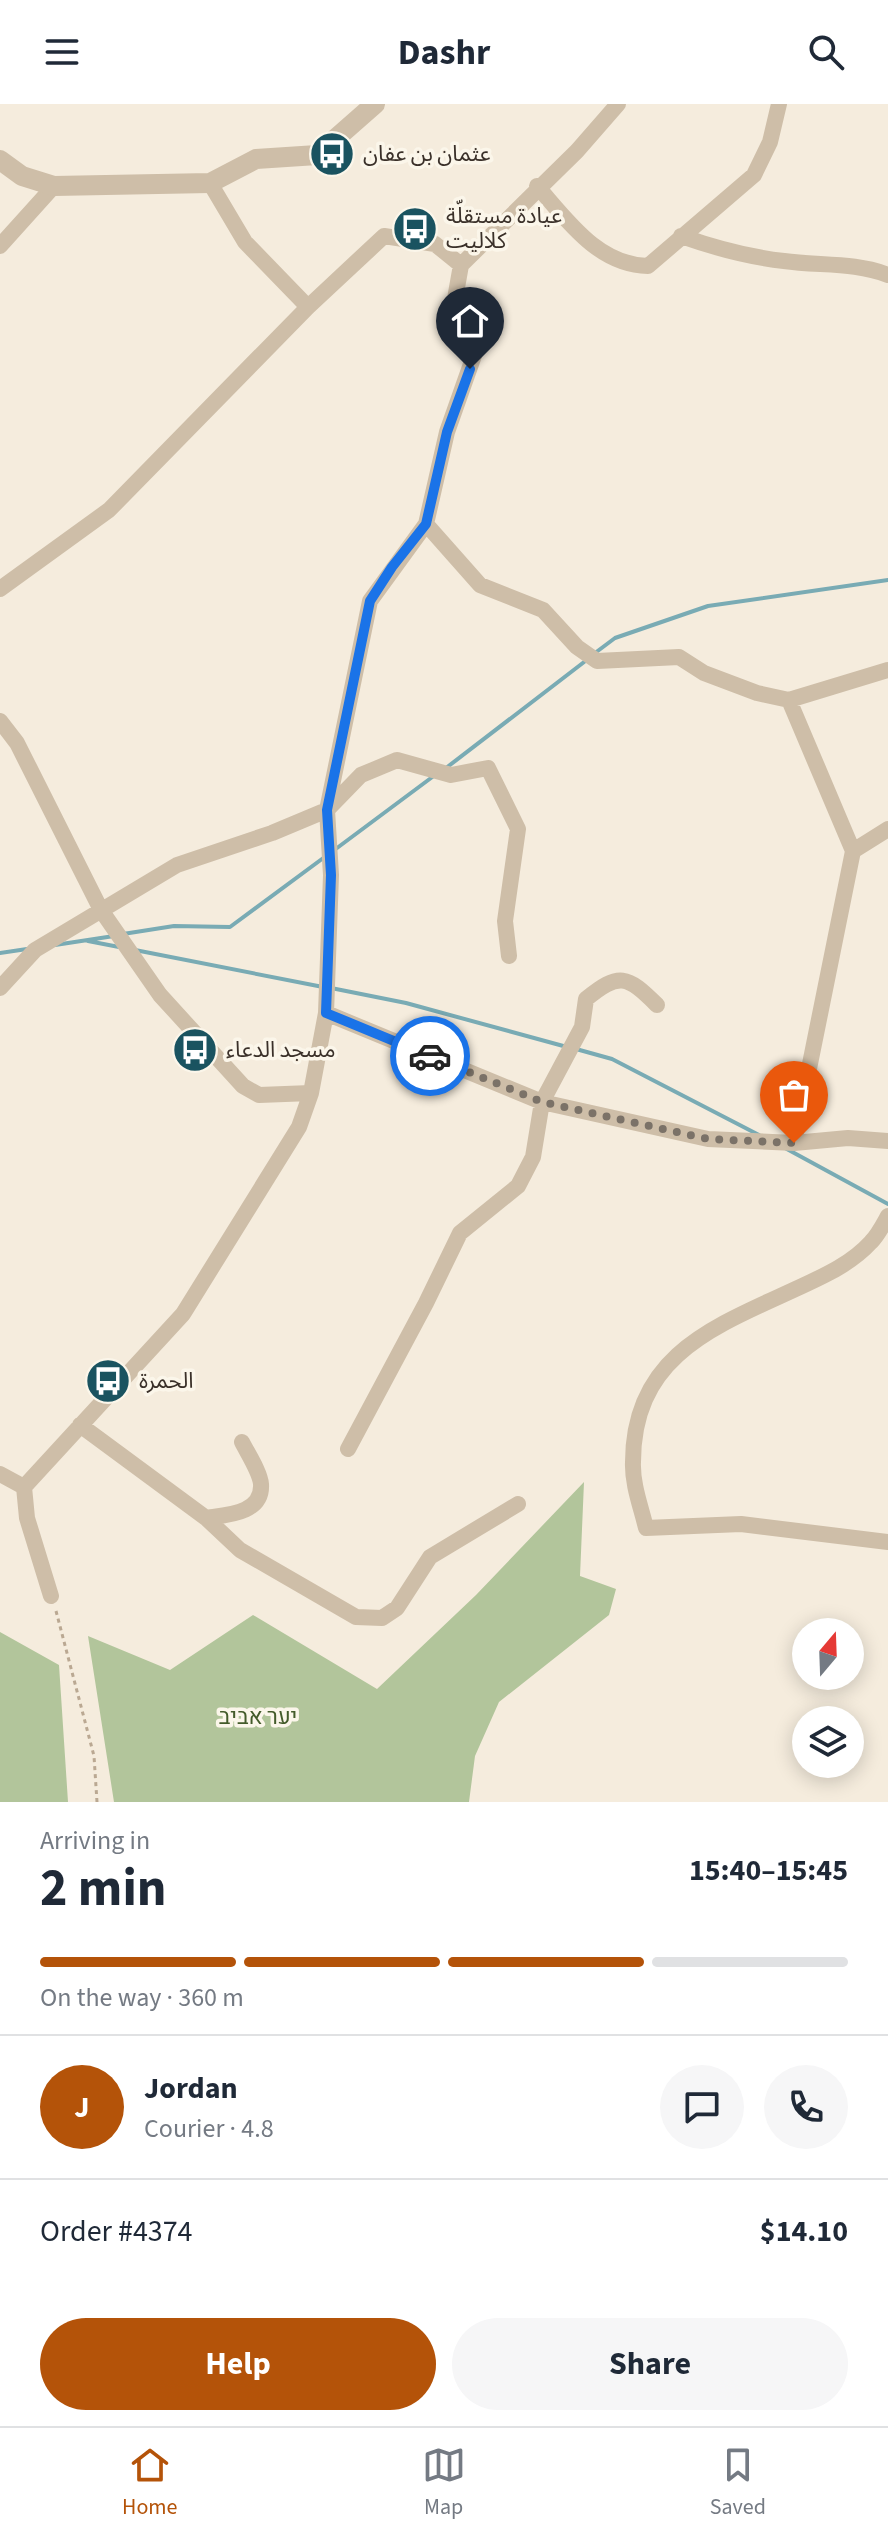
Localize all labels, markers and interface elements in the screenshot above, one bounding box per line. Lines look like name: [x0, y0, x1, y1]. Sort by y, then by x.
text: Dashr: [398, 27, 490, 78]
icon: menu: [40, 30, 84, 74]
icon: search: [804, 30, 848, 74]
bus stop icon: عثمان بن عفان: [308, 130, 356, 178]
place label: عثمان بن عفان: [363, 138, 491, 170]
place label: عيادة مستقلّة كلاليت: [446, 199, 562, 257]
bus stop icon: عيادة مستقلّة كلاليت: [391, 205, 439, 253]
pin: [436, 287, 504, 369]
icon: home: [448, 299, 492, 343]
courier: [390, 1016, 470, 1096]
bus stop icon: مسجد الدعاء: [171, 1026, 219, 1074]
place label: مسجد الدعاء: [226, 1034, 336, 1066]
icon: car: [408, 1034, 452, 1078]
pin: [760, 1061, 828, 1143]
icon: bag: [772, 1073, 816, 1117]
bus stop icon: الحمرة: [84, 1357, 132, 1405]
place label: الحمرة: [139, 1365, 193, 1397]
north arrow: [792, 1618, 864, 1690]
map controls: [792, 1618, 864, 1778]
park label: יער אביב: [219, 1701, 297, 1733]
button: layers: [792, 1706, 864, 1778]
text: Arriving in: [40, 1822, 150, 1859]
text: 15:40–15:45: [689, 1849, 848, 1892]
text: 2 min: [40, 1852, 167, 1926]
text: On the way · 360 m: [40, 1979, 244, 2016]
button: chat: [660, 2065, 744, 2149]
button: phone: [764, 2065, 848, 2149]
text: Jordan: [144, 2067, 238, 2110]
text: J: [74, 2086, 90, 2129]
text: Courier · 4.8: [144, 2110, 274, 2147]
text: Order #4374: [40, 2210, 193, 2253]
text: $14.10: [760, 2210, 848, 2253]
button: Help: [40, 2318, 436, 2410]
button: Share: [452, 2318, 848, 2410]
tab: Home: [122, 2443, 177, 2523]
tab: Map: [422, 2443, 466, 2523]
tab: Saved: [710, 2443, 766, 2523]

